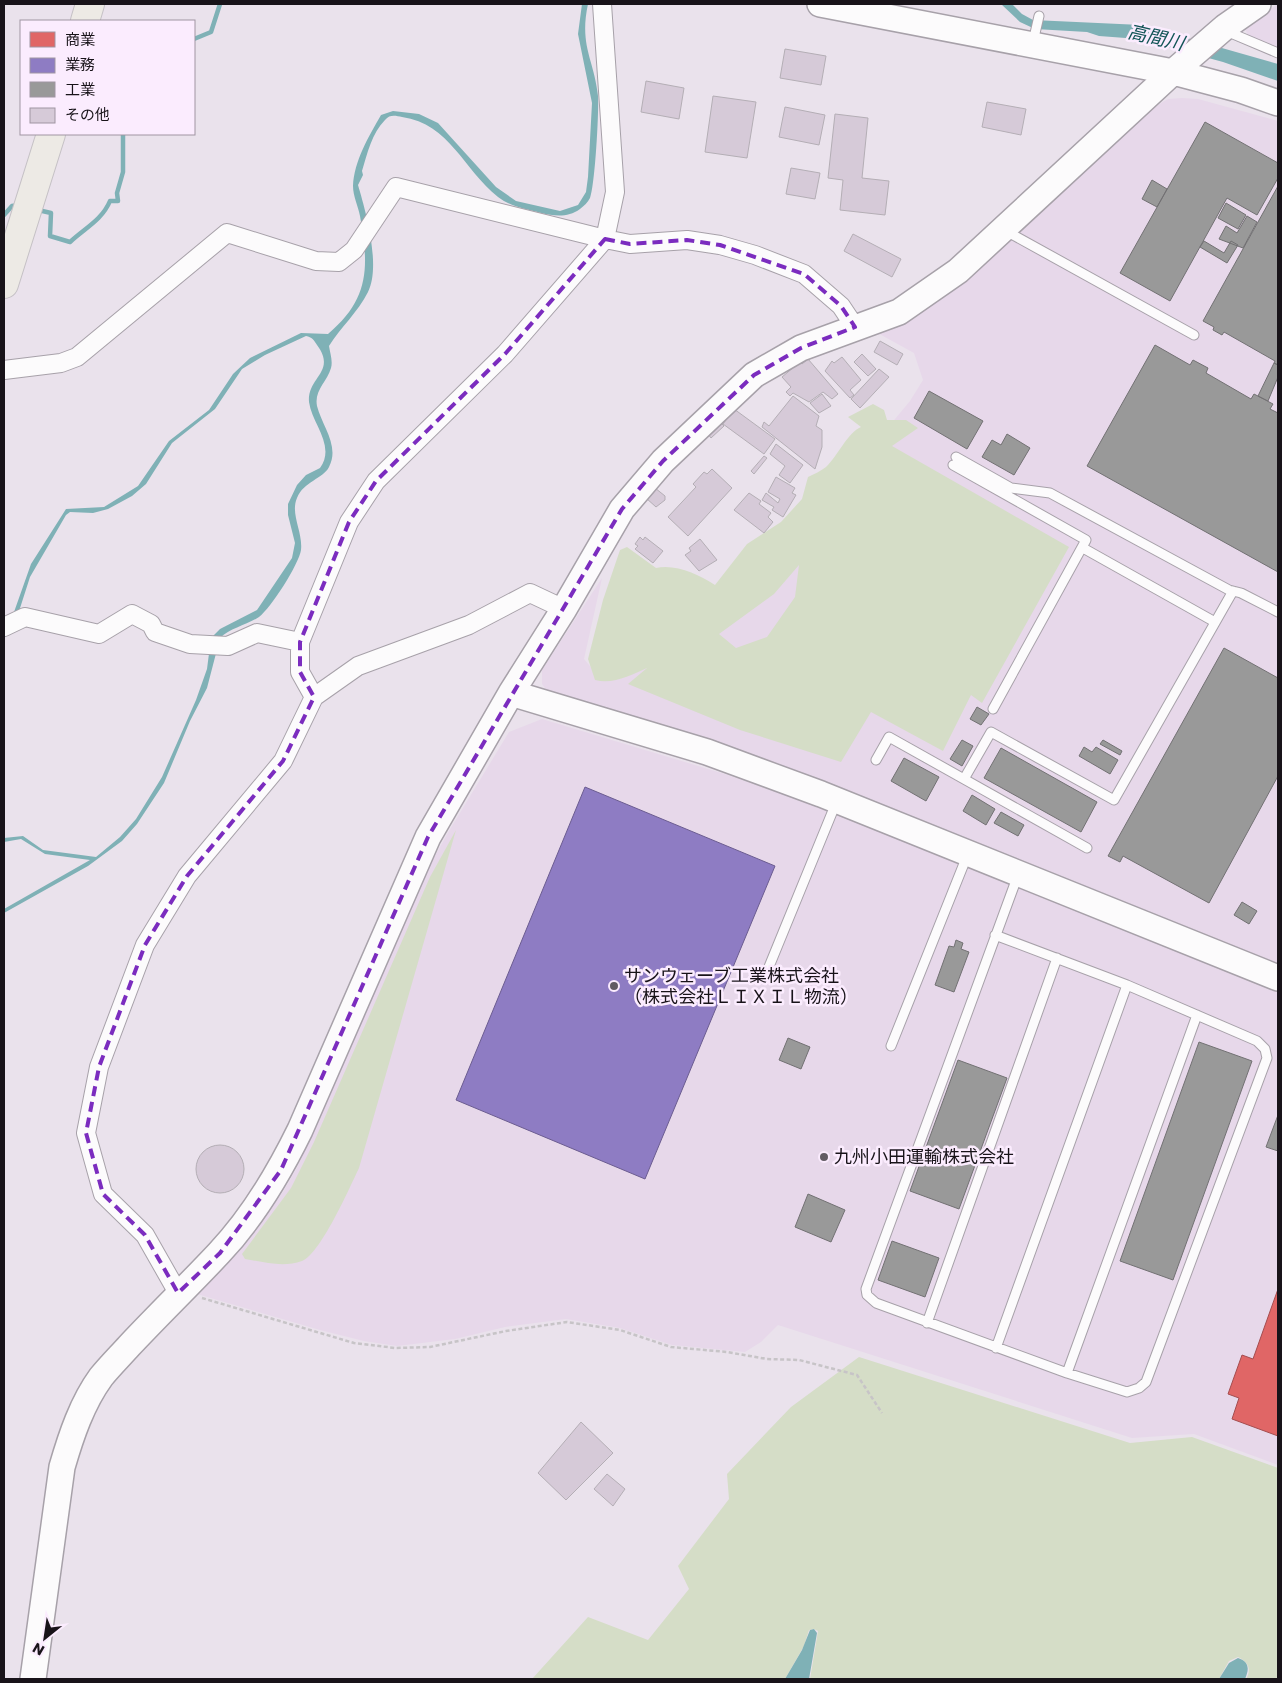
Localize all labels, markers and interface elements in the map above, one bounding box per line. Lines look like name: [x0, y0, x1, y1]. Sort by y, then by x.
water label: 高間川: [1125, 18, 1189, 58]
legend: [20, 20, 195, 135]
text: 商業: [65, 29, 95, 50]
text: 業務: [65, 54, 95, 75]
text: 工業: [65, 79, 95, 100]
text: その他: [65, 104, 110, 125]
place label: サンウェーブ工業株式会社 （株式会社ＬＩＸＩＬ物流）: [624, 963, 858, 1009]
marker: サンウェーブ工業株式会社 （株式会社ＬＩＸＩＬ物流）: [608, 980, 620, 992]
place label: 九州小田運輸株式会社: [834, 1144, 1014, 1169]
marker: 九州小田運輸株式会社: [818, 1151, 830, 1163]
north arrow: [20, 1613, 70, 1663]
text: N: [29, 1638, 48, 1661]

